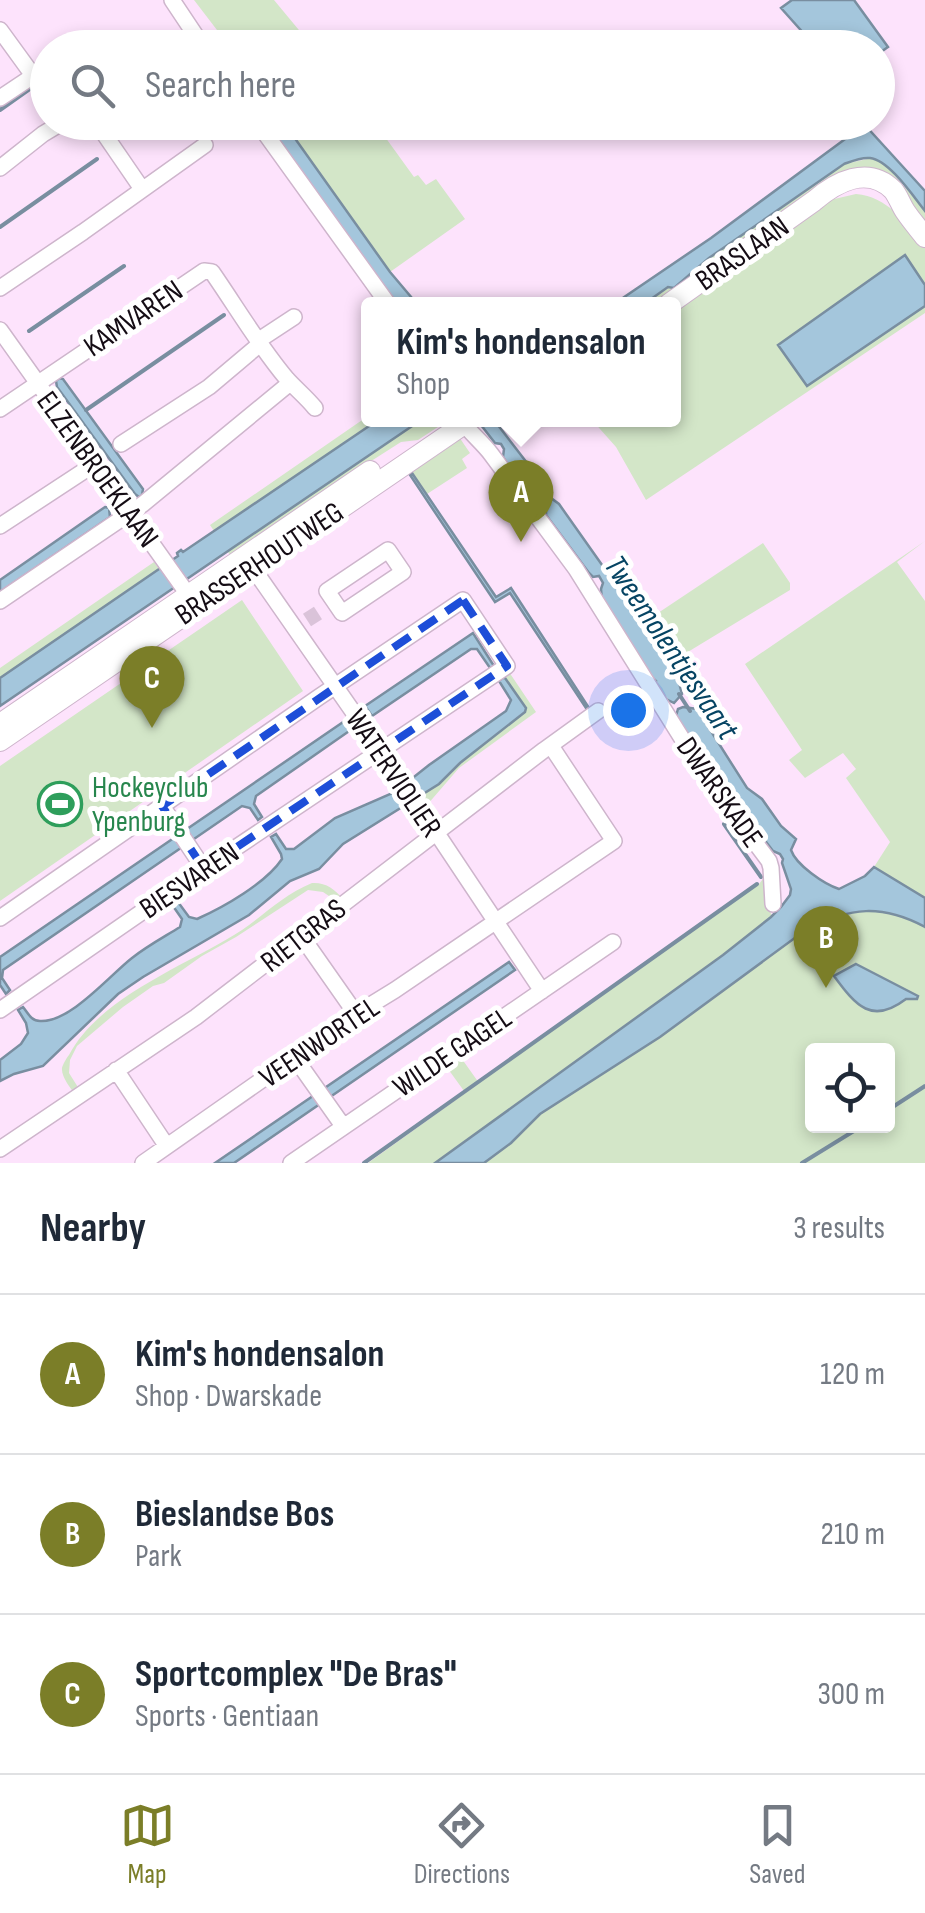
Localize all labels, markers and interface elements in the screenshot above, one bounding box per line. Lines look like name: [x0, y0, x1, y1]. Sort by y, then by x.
search box: [30, 30, 895, 140]
icon: search: [65, 58, 120, 113]
text: Search here: [145, 63, 296, 108]
street label: BRASLAAN: [689, 209, 796, 299]
street label: KAMVAREN: [77, 273, 190, 365]
popup: [361, 297, 681, 427]
text: Kim's hondensalon: [396, 320, 646, 365]
text: Shop: [396, 365, 450, 404]
street label: ELZENBROEKLAAN: [29, 385, 166, 555]
pin: A: [488, 460, 554, 542]
street label: BRASSERHOUTWEG: [169, 494, 350, 633]
water label: Tweemolentjesvaart: [595, 548, 747, 749]
pin: C: [120, 646, 184, 728]
your location: [603, 685, 654, 736]
street label: WATERVIOLIER: [337, 703, 449, 844]
street label: DWARSKADE: [668, 730, 770, 855]
place label: Hockeyclub Ypenburg: [92, 770, 208, 840]
sports icon: Hockeyclub Ypenburg: [37, 781, 83, 827]
street label: BIESVAREN: [133, 835, 246, 927]
street label: RIETGRAS: [254, 891, 353, 980]
pin: B: [794, 906, 858, 988]
street label: VEENWORTEL: [253, 990, 386, 1096]
street label: WILDE GAGEL: [387, 1000, 518, 1105]
map controls: [805, 1043, 895, 1133]
button: locate: [805, 1043, 895, 1133]
text: Nearby: [40, 1203, 146, 1254]
text: 3 results: [793, 1209, 885, 1248]
text: Kim's hondensalon: [135, 1332, 384, 1377]
text: A: [65, 1355, 80, 1394]
text: 120 m: [820, 1355, 885, 1394]
text: Shop · Dwarskade: [135, 1377, 322, 1416]
text: Bieslandse Bos: [135, 1492, 334, 1537]
text: B: [65, 1515, 80, 1554]
text: 210 m: [821, 1515, 885, 1554]
text: Park: [135, 1537, 182, 1576]
text: Sportcomplex "De Bras": [135, 1652, 457, 1697]
text: C: [64, 1675, 81, 1714]
text: 300 m: [817, 1675, 885, 1714]
text: Sports · Gentiaan: [135, 1697, 319, 1736]
tab: Map: [120, 1798, 175, 1891]
tab: Directions: [414, 1798, 510, 1891]
tab: Saved: [749, 1798, 805, 1891]

